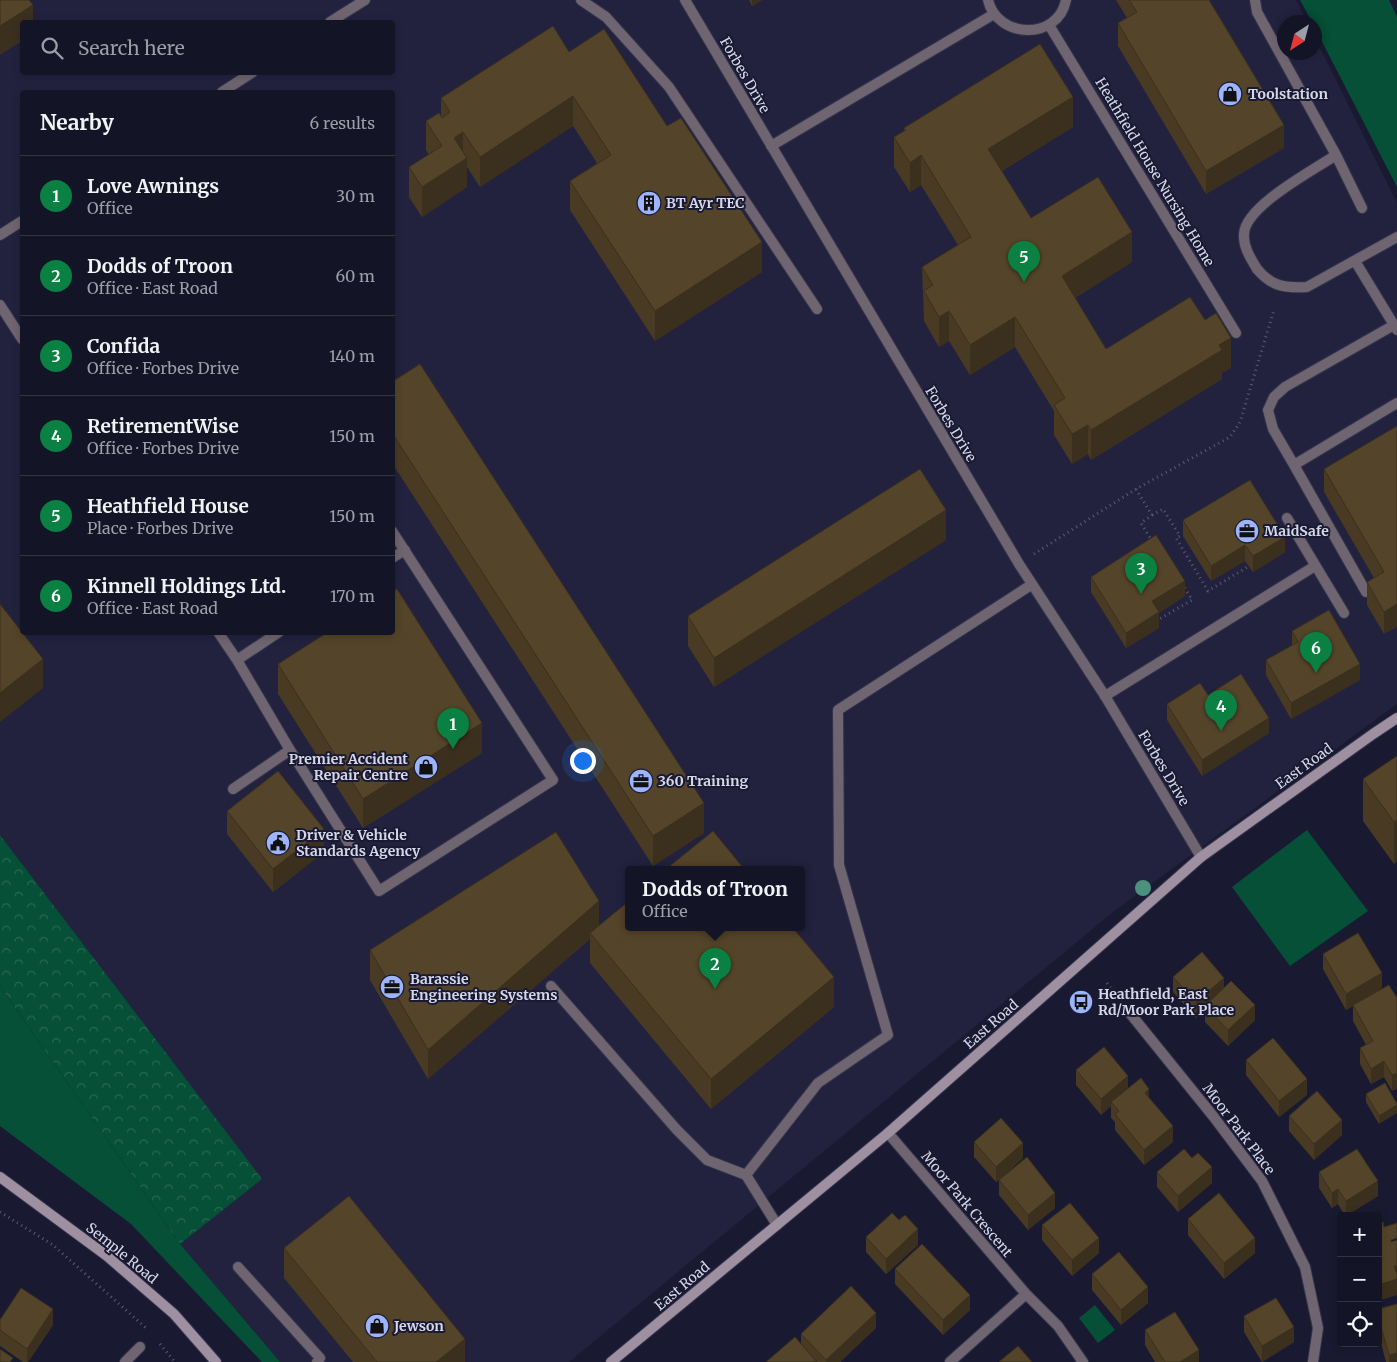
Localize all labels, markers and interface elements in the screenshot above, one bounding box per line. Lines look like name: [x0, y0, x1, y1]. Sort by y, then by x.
north arrow: [1277, 15, 1322, 60]
search box: [20, 20, 395, 75]
icon: search: [38, 34, 66, 62]
street label: Forbes Drive: [716, 34, 774, 116]
text: Search here: [78, 36, 185, 60]
street label: Heathfield House Nursing Home: [1091, 74, 1219, 270]
shop icon: Toolstation: [1217, 81, 1243, 107]
place label: Toolstation: [1248, 85, 1328, 103]
text: Nearby: [40, 109, 114, 136]
text: 6 results: [310, 113, 375, 133]
text: Love Awnings: [87, 174, 219, 198]
text: 1: [52, 186, 60, 206]
text: 30 m: [336, 186, 375, 206]
building icon: BT Ayr TEC: [636, 190, 662, 216]
place label: BT Ayr TEC: [666, 194, 745, 212]
text: Office: [87, 198, 133, 218]
pin: 5: [1008, 241, 1040, 282]
text: Dodds of Troon: [87, 254, 233, 278]
text: 2: [51, 266, 61, 286]
text: 60 m: [335, 266, 375, 286]
text: Office · East Road: [87, 278, 218, 298]
text: Confida: [87, 334, 160, 358]
text: 3: [51, 346, 61, 366]
text: 140 m: [329, 346, 375, 366]
text: Office · Forbes Drive: [87, 358, 239, 378]
street label: Forbes Drive: [921, 383, 981, 465]
text: RetirementWise: [87, 414, 239, 438]
text: 4: [51, 426, 61, 446]
text: 150 m: [329, 426, 375, 446]
text: Office · Forbes Drive: [87, 438, 239, 458]
text: Heathfield House: [87, 494, 249, 518]
text: 5: [51, 506, 61, 526]
text: 150 m: [329, 506, 375, 526]
text: Place · Forbes Drive: [87, 518, 233, 538]
office icon: MaidSafe: [1234, 518, 1260, 544]
place label: MaidSafe: [1264, 522, 1329, 540]
pin: 3: [1125, 553, 1157, 594]
text: Kinnell Holdings Ltd.: [87, 574, 286, 598]
text: 6: [51, 586, 61, 606]
text: 170 m: [330, 586, 375, 606]
text: Office · East Road: [87, 598, 218, 618]
pin: 6: [1300, 632, 1332, 673]
pin: 4: [1205, 690, 1237, 731]
pin: 1: [437, 708, 469, 749]
street label: Forbes Drive: [1134, 727, 1194, 809]
street label: East Road: [1272, 739, 1337, 793]
your location: [570, 748, 596, 774]
place label: Premier Accident Repair Centre: [289, 750, 408, 784]
shop icon: Premier Accident Repair Centre: [413, 754, 439, 780]
office icon: 360 Training: [628, 768, 654, 794]
place label: 360 Training: [658, 772, 748, 790]
place label: Driver & Vehicle Standards Agency: [296, 826, 421, 860]
public building icon: Driver & Vehicle Standards Agency: [265, 830, 291, 856]
popup: [625, 866, 805, 931]
text: Dodds of Troon: [642, 877, 788, 901]
text: Office: [642, 901, 688, 921]
pin: 2: [699, 948, 731, 989]
place label: Barassie Engineering Systems: [410, 970, 557, 1004]
office icon: Barassie Engineering Systems: [379, 974, 405, 1000]
place label: Heathfield, East Rd/Moor Park Place: [1098, 985, 1235, 1019]
bus stop icon: Heathfield, East Rd/Moor Park Place: [1068, 989, 1094, 1015]
street label: East Road: [960, 995, 1022, 1053]
street label: Moor Park Place: [1199, 1080, 1279, 1178]
street label: Moor Park Crescent: [918, 1147, 1017, 1261]
map controls: [1337, 1212, 1382, 1347]
button: +: [1337, 1212, 1382, 1257]
street label: Semple Road: [83, 1219, 162, 1288]
street label: East Road: [651, 1257, 714, 1314]
button: −: [1337, 1257, 1382, 1302]
button: locate: [1337, 1302, 1382, 1347]
shop icon: Jewson: [364, 1313, 390, 1339]
place label: Jewson: [393, 1317, 444, 1335]

